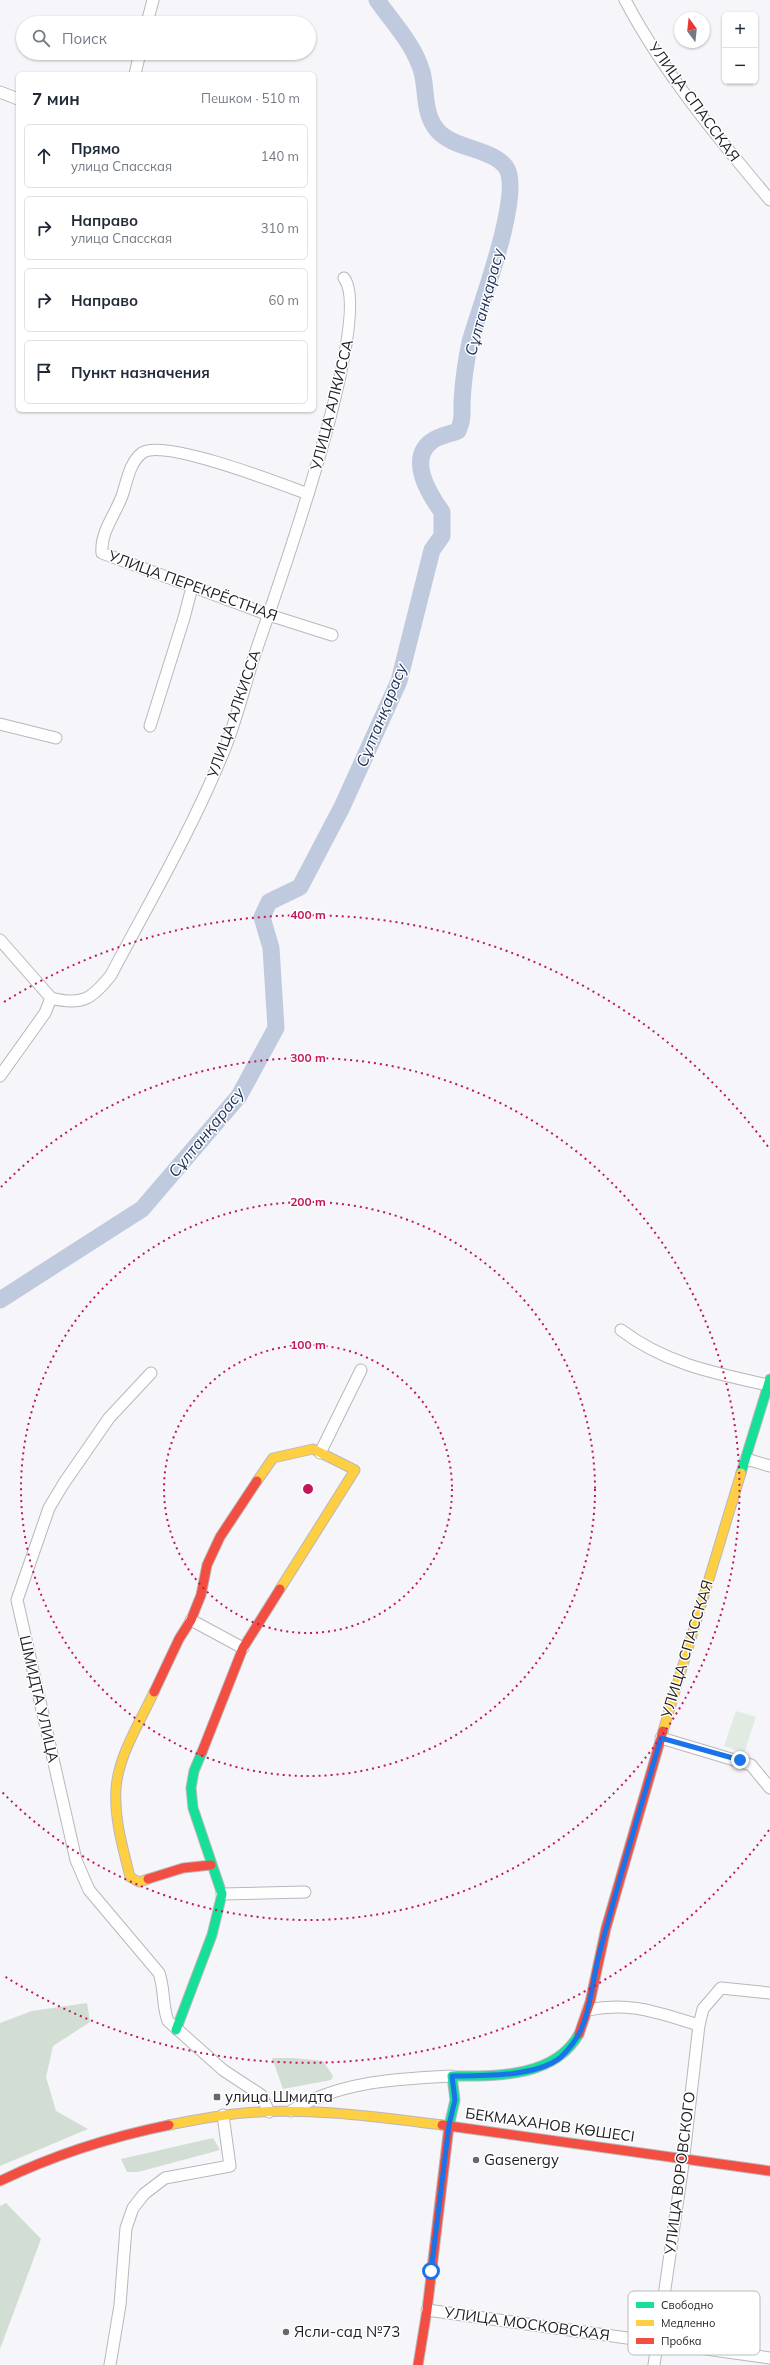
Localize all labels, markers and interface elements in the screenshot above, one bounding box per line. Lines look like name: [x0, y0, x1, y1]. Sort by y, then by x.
north arrow: [674, 12, 710, 48]
map controls: [722, 12, 758, 84]
button: +: [722, 12, 758, 48]
search box: [16, 16, 316, 60]
icon: search: [30, 27, 52, 49]
text: Поиск: [62, 29, 107, 48]
street label: УЛИЦА СПАССКАЯ: [644, 37, 744, 165]
button: −: [722, 48, 758, 84]
text: 7 мин: [32, 88, 80, 109]
text: Пешком · 510 m: [201, 90, 300, 106]
text: Прямо: [71, 139, 120, 158]
icon: ahead: [33, 145, 55, 167]
text: 140 m: [261, 148, 299, 164]
text: улица Спасская: [71, 158, 172, 174]
text: Направо: [71, 211, 138, 230]
icon: right: [33, 217, 55, 239]
text: 310 m: [261, 220, 299, 236]
text: улица Спасская: [71, 230, 172, 246]
water label: Сұлтанқарасу: [460, 245, 508, 358]
icon: right: [33, 289, 55, 311]
text: Направо: [71, 291, 138, 310]
text: 60 m: [269, 292, 299, 308]
street label: УЛИЦА АЛКИССА: [306, 337, 357, 473]
icon: arrive: [33, 361, 55, 383]
text: Пункт назначения: [71, 363, 210, 382]
street label: УЛИЦА ПЕРЕКРЁСТНАЯ: [105, 546, 280, 625]
street label: УЛИЦА АЛКИССА: [202, 647, 264, 781]
water label: Сұлтанқарасу: [351, 659, 411, 770]
text: 400 m: [290, 907, 326, 922]
text: 300 m: [290, 1050, 326, 1065]
water label: Сұлтанқарасу: [164, 1082, 249, 1181]
text: 200 m: [290, 1194, 326, 1209]
text: 100 m: [290, 1337, 326, 1352]
centre of rings: [301, 1482, 315, 1496]
street label: УЛИЦА СПАССКАЯ: [656, 1578, 717, 1721]
street label: ШМИДТА УЛИЦА: [16, 1633, 63, 1765]
route end: [731, 1751, 749, 1769]
place label: улица Шмидта: [225, 2087, 333, 2106]
street label: УЛИЦА ВОРОВСКОГО: [660, 2090, 699, 2257]
marker: улица Шмидта: [212, 2092, 222, 2102]
street label: БЕКМАХАНОВ КӨШЕСІ: [464, 2103, 636, 2146]
place label: Gasenergy: [484, 2150, 559, 2169]
marker: Gasenergy: [471, 2155, 481, 2165]
route start: [422, 2262, 440, 2280]
legend: [628, 2291, 760, 2355]
text: Свободно: [661, 2298, 714, 2312]
street label: УЛИЦА МОСКОВСКАЯ: [442, 2302, 611, 2345]
text: Медленно: [661, 2316, 715, 2330]
place label: Ясли-сад №73: [294, 2322, 400, 2341]
marker: Ясли-сад №73: [281, 2327, 291, 2337]
text: Пробка: [661, 2334, 702, 2348]

